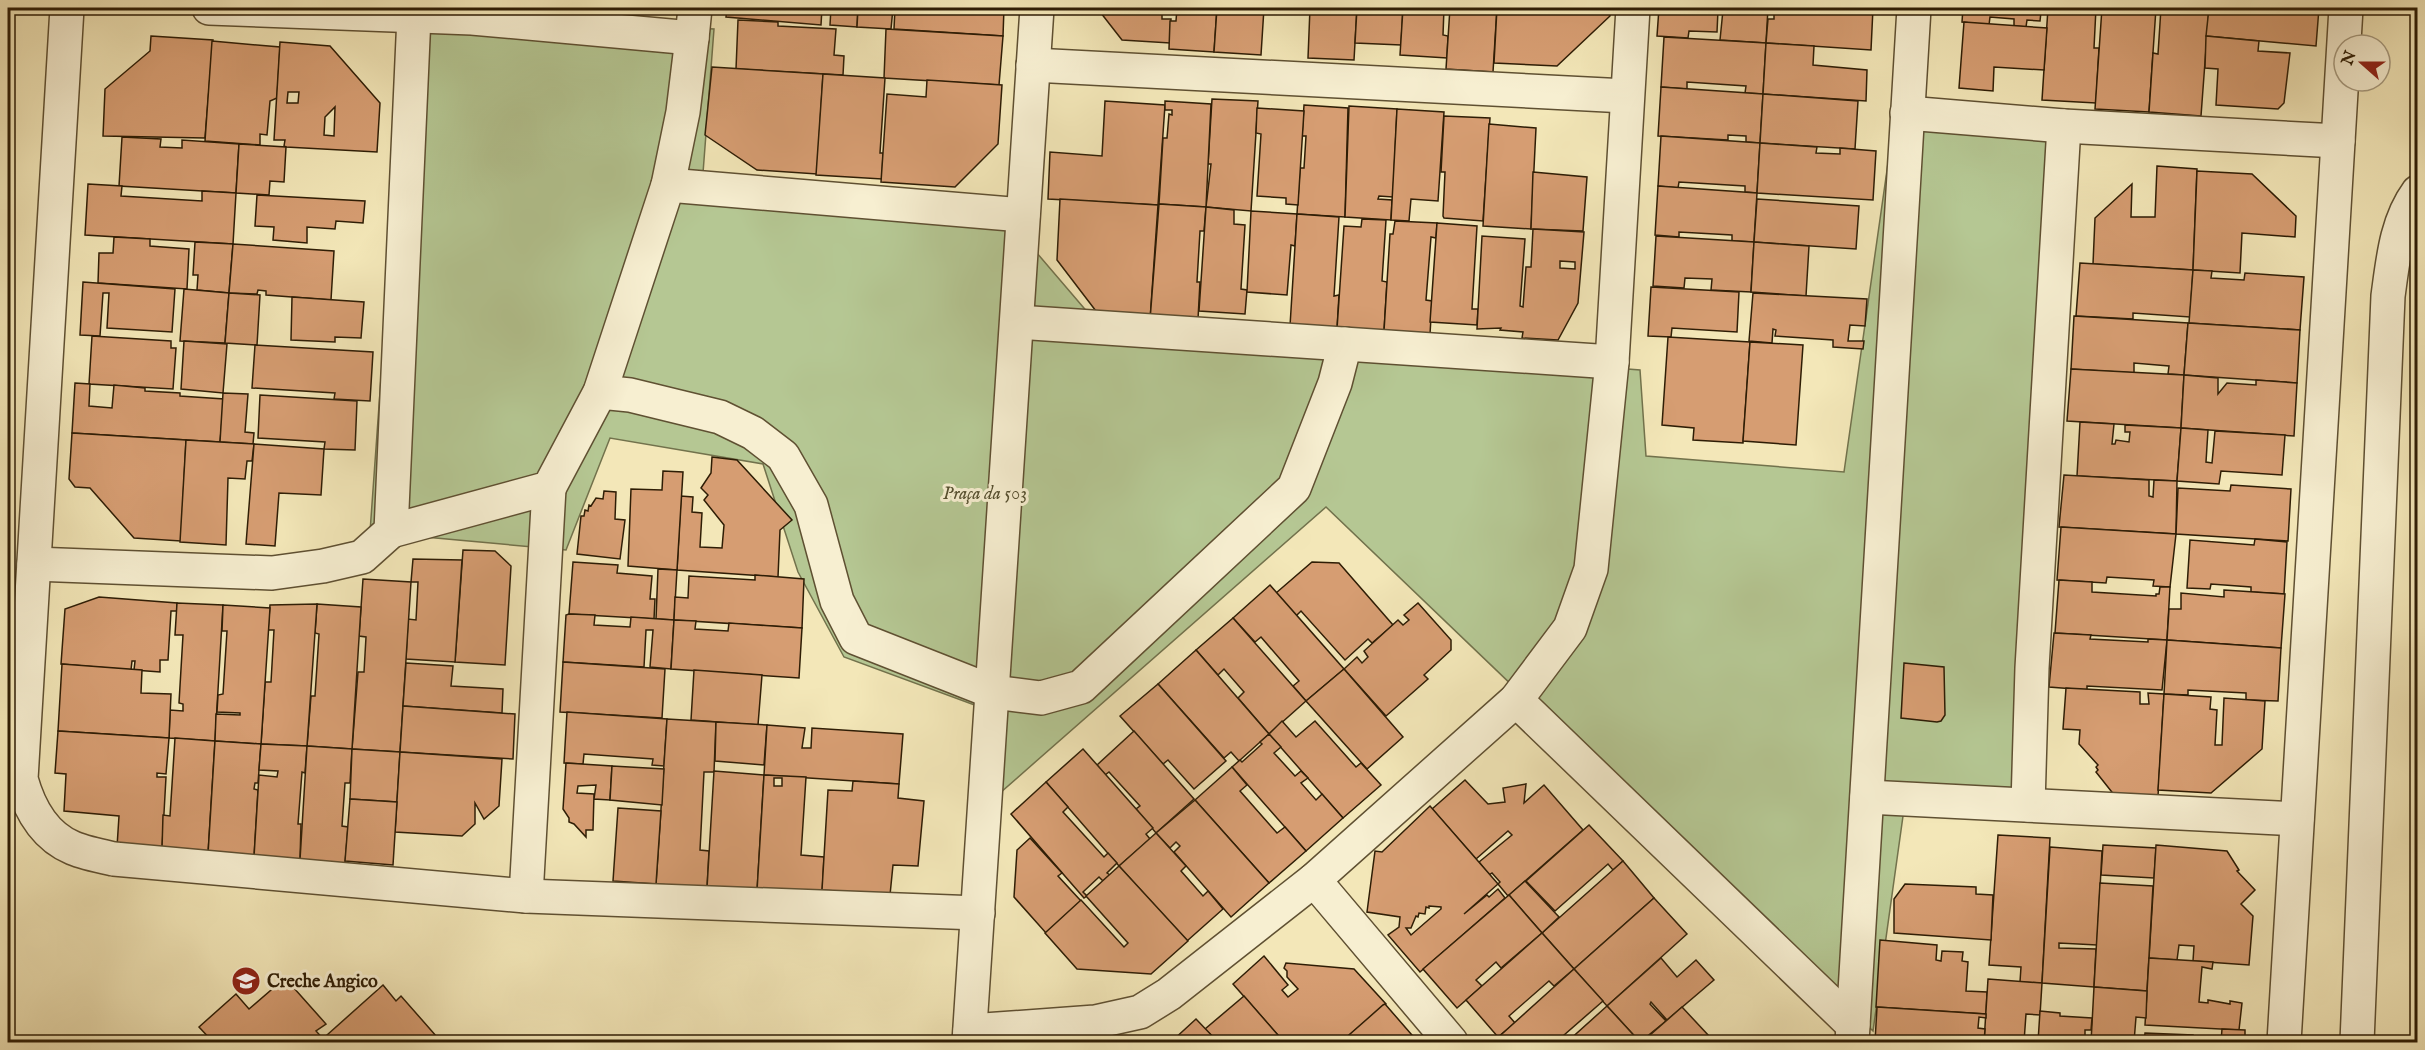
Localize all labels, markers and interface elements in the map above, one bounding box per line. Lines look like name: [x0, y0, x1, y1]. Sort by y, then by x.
north arrow: [2332, 33, 2392, 93]
text: N: [2338, 48, 2362, 69]
park label: Praça da 503: [943, 483, 1027, 506]
school or university icon: Creche Angico: [230, 965, 262, 997]
place label: Creche Angico: [267, 971, 378, 994]

